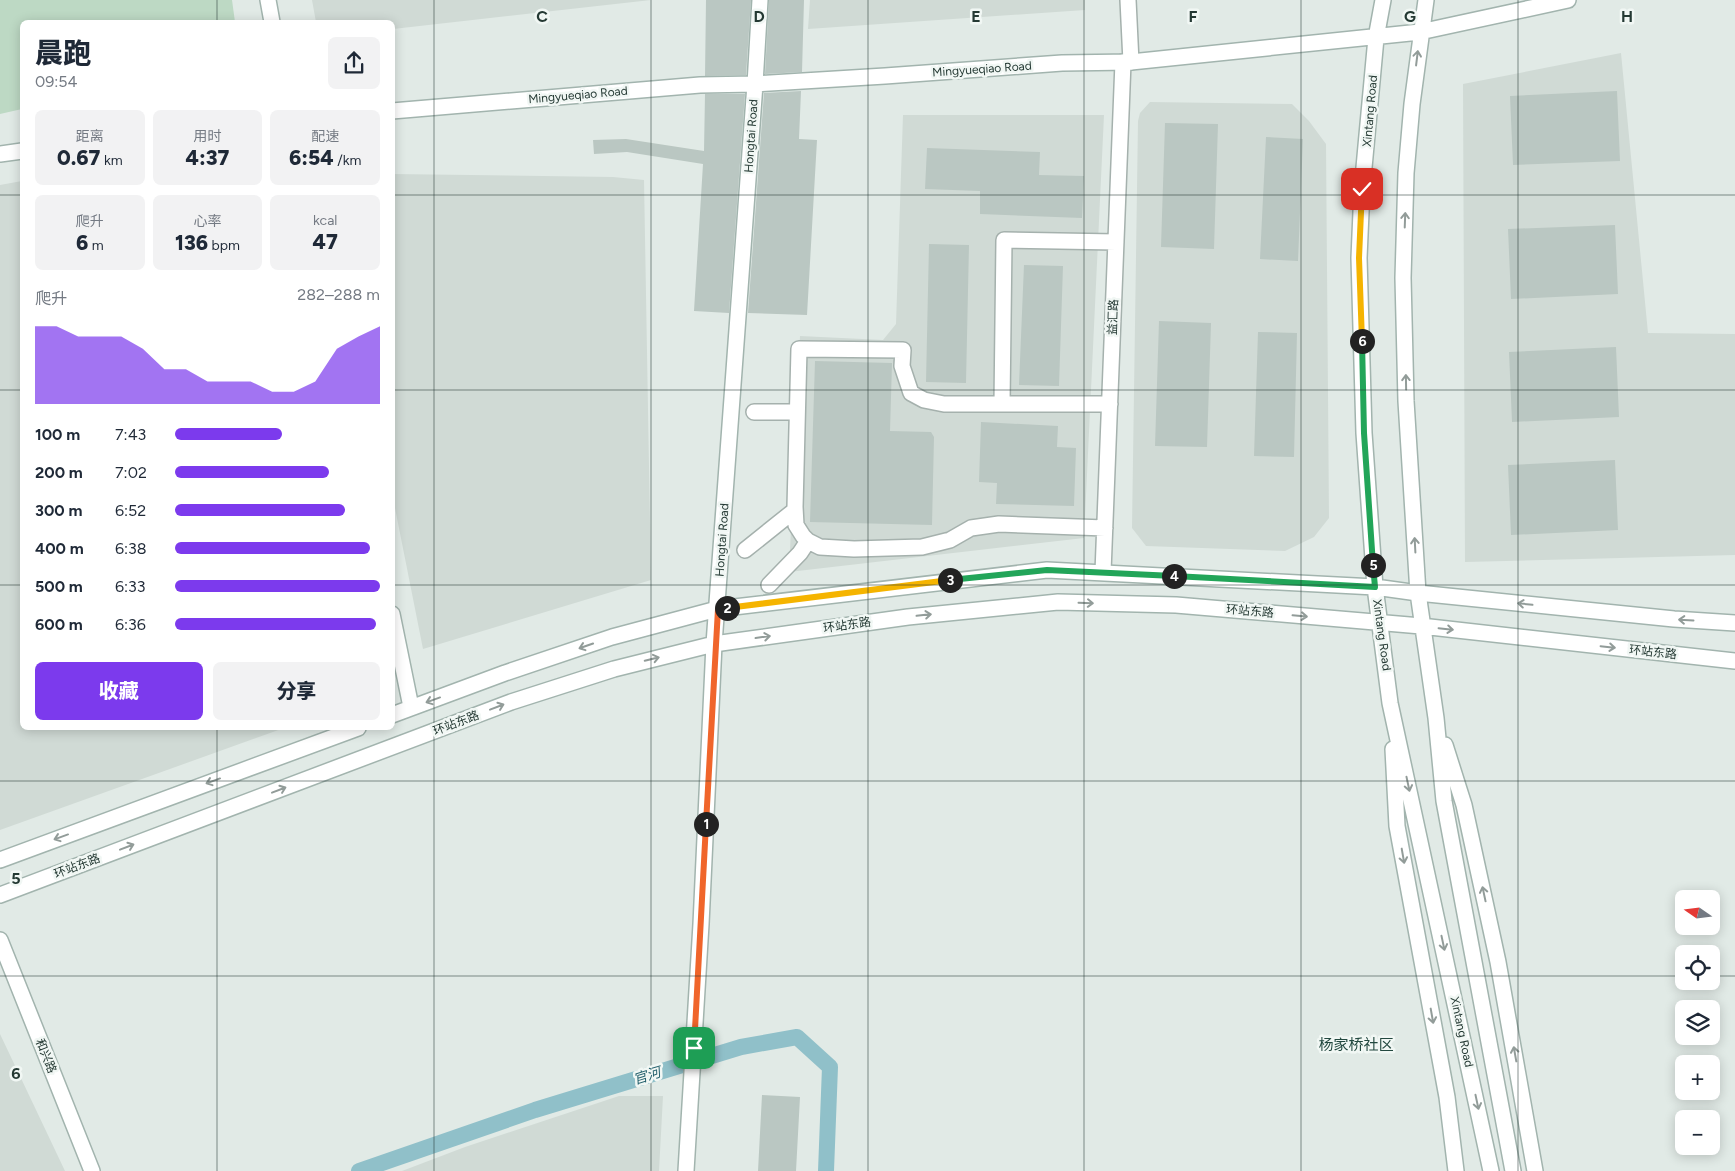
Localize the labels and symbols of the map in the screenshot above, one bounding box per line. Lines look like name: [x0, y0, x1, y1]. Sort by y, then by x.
text: C: [536, 7, 548, 26]
text: D: [753, 7, 765, 26]
text: E: [971, 7, 981, 26]
text: F: [1189, 7, 1198, 26]
text: G: [1404, 7, 1416, 26]
text: H: [1621, 7, 1633, 26]
one-way arrow: [1412, 50, 1422, 66]
street label: Mingyueqiao Road: [932, 59, 1032, 79]
street label: Xintang Road: [1360, 75, 1380, 147]
street label: Mingyueqiao Road: [528, 84, 628, 106]
street label: Hongtai Road: [741, 99, 761, 173]
pin: [1341, 168, 1383, 210]
one-way arrow: [1400, 212, 1409, 228]
street label: 益汇路: [1105, 299, 1121, 335]
pin: 6: [1350, 328, 1374, 354]
one-way arrow: [1401, 375, 1410, 391]
street label: Hongtai Road: [712, 503, 732, 577]
one-way arrow: [1410, 537, 1419, 553]
pin: 5: [1360, 552, 1386, 578]
pin: 4: [1162, 564, 1186, 588]
pin: 3: [938, 568, 962, 592]
pin: 2: [714, 596, 740, 620]
one-way arrow: [1077, 598, 1093, 607]
street label: Xintang Road: [1370, 598, 1394, 672]
one-way arrow: [1517, 599, 1533, 609]
street label: 环站东路: [1225, 602, 1275, 620]
one-way arrow: [915, 610, 931, 620]
one-way arrow: [1292, 611, 1308, 621]
street label: 环站东路: [822, 615, 872, 635]
one-way arrow: [1679, 616, 1695, 625]
one-way arrow: [1438, 624, 1454, 634]
one-way arrow: [754, 632, 770, 642]
one-way arrow: [579, 642, 595, 651]
one-way arrow: [1600, 642, 1616, 652]
street label: 环站东路: [1628, 643, 1678, 661]
one-way arrow: [644, 654, 660, 664]
one-way arrow: [426, 696, 441, 705]
one-way arrow: [489, 702, 504, 711]
street label: 环站东路: [431, 708, 481, 738]
one-way arrow: [1404, 776, 1413, 792]
one-way arrow: [206, 777, 222, 786]
one-way arrow: [272, 784, 287, 793]
pin: 1: [694, 812, 718, 836]
one-way arrow: [54, 833, 69, 842]
one-way arrow: [119, 842, 135, 851]
one-way arrow: [1398, 847, 1408, 863]
street label: 环站东路: [52, 851, 102, 881]
text: 5: [11, 869, 21, 888]
one-way arrow: [1479, 887, 1488, 903]
north arrow: [1675, 890, 1720, 935]
one-way arrow: [1439, 935, 1448, 951]
street label: Xintang Road: [1448, 995, 1476, 1069]
one-way arrow: [1427, 1007, 1437, 1023]
pin: [673, 1027, 715, 1069]
district label: 杨家桥社区: [1318, 1036, 1394, 1054]
street label: 和兴路: [33, 1037, 59, 1075]
one-way arrow: [1509, 1046, 1519, 1062]
water label: 官河: [631, 1063, 666, 1088]
text: 6: [11, 1064, 21, 1083]
one-way arrow: [1472, 1094, 1482, 1110]

